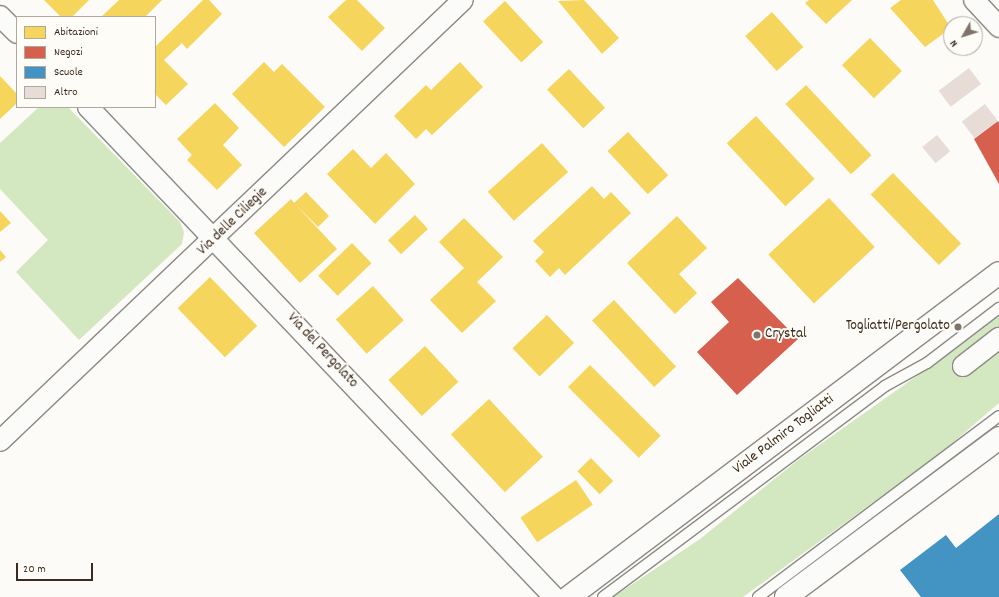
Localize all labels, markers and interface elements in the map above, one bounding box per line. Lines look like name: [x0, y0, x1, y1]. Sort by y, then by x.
legend: [16, 16, 156, 108]
north arrow: [943, 16, 983, 56]
text: Abitazioni: [54, 24, 98, 41]
text: N: [947, 36, 962, 50]
text: Negozi: [54, 44, 83, 61]
text: Scuole: [54, 64, 83, 81]
text: Altro: [54, 84, 78, 101]
street label: Via delle Ciliegie: [194, 184, 272, 260]
street label: Via del Pergolato: [283, 310, 361, 392]
place label: Togliatti/Pergolato: [846, 318, 950, 336]
marker: Togliatti/Pergolato: [953, 322, 963, 332]
place label: Crystal: [765, 326, 807, 344]
marker: Crystal: [752, 330, 762, 340]
street label: Viale Palmiro Togliatti: [730, 391, 838, 479]
scale bar: [18, 555, 95, 581]
text: 20 m: [23, 561, 46, 578]

